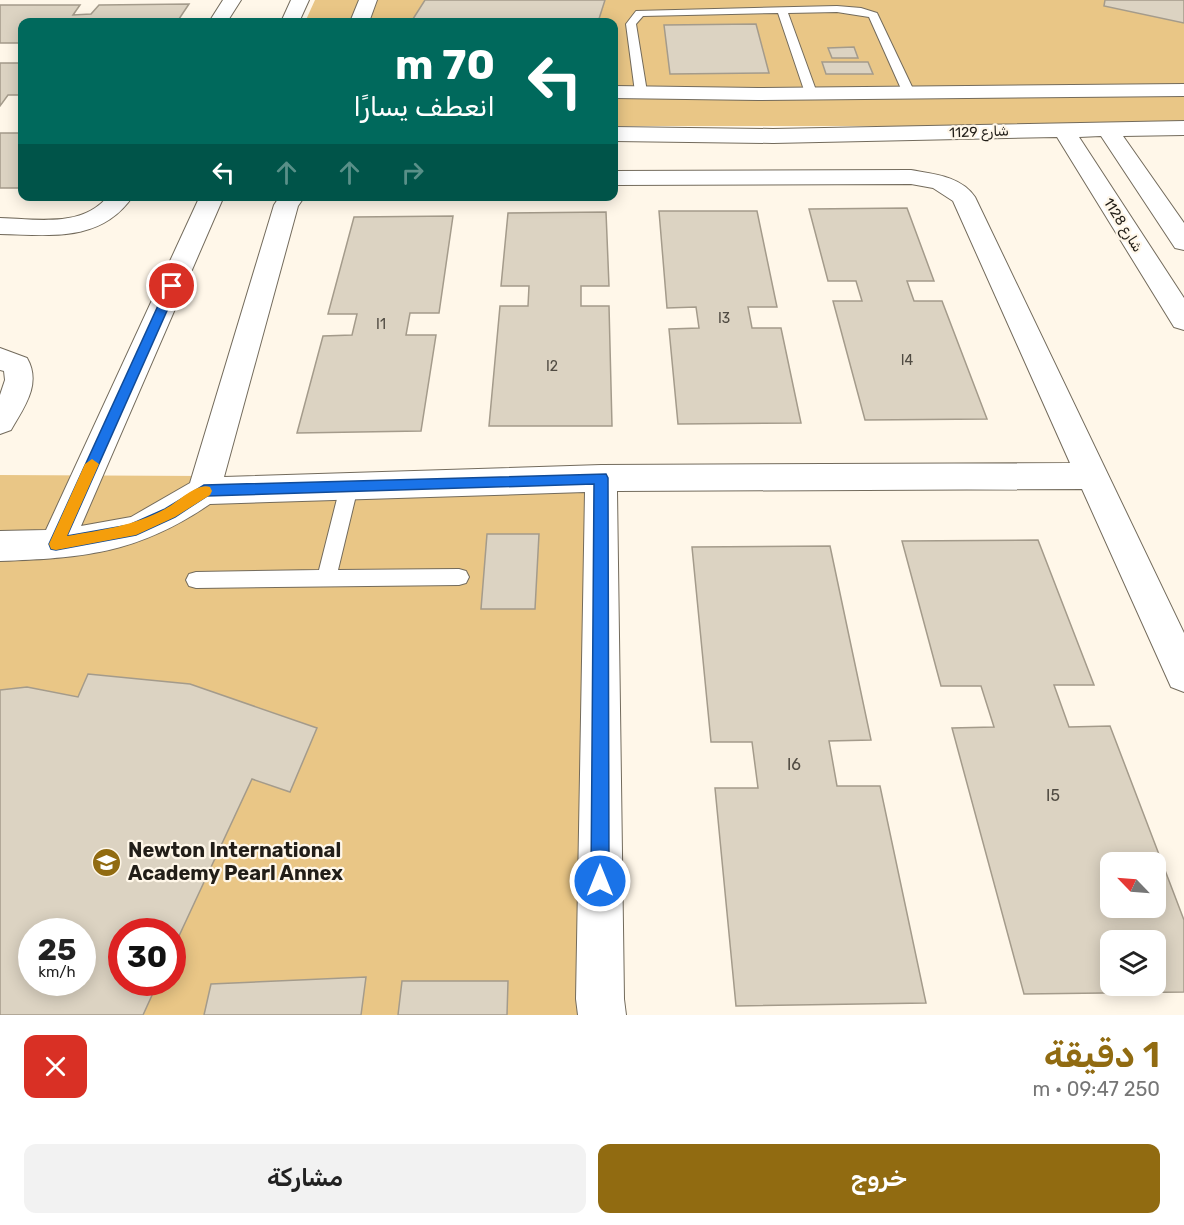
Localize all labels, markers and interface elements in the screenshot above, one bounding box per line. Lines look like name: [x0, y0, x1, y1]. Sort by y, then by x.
text: 70 m: [395, 40, 495, 90]
icon: left: [516, 42, 594, 120]
text: انعطف يسارًا: [353, 91, 495, 123]
street label: شارع 1129: [949, 122, 1009, 144]
icon: left: [207, 156, 240, 189]
icon: ahead: [270, 156, 303, 189]
icon: ahead: [333, 156, 366, 189]
icon: right: [396, 156, 429, 189]
street label: شارع 1128: [1098, 195, 1146, 256]
pin: [146, 260, 197, 311]
icon: arrive: [155, 269, 188, 302]
house number: I3: [718, 310, 730, 327]
house number: I1: [376, 316, 386, 333]
house number: I4: [901, 352, 914, 369]
house number: I2: [546, 358, 558, 375]
house number: I6: [787, 755, 801, 774]
house number: I5: [1046, 786, 1060, 805]
place label: Newton International Academy Pearl Annex: [128, 838, 343, 885]
school or university icon: Newton International Academy Pearl Annex: [91, 846, 123, 878]
position arrow: [568, 849, 632, 913]
north arrow: [1100, 852, 1166, 918]
map controls: [1100, 852, 1166, 996]
speed limit sign: 30: [108, 918, 186, 996]
button: layers: [1100, 930, 1166, 996]
text: 25: [38, 932, 76, 968]
text: km/h: [38, 963, 76, 981]
text: 1 دقيقة: [1044, 1033, 1160, 1076]
button: close: [24, 1035, 87, 1098]
text: 250 m · 09:47: [1033, 1077, 1160, 1101]
button: مشاركة: [24, 1144, 586, 1213]
button: خروج: [598, 1144, 1160, 1213]

